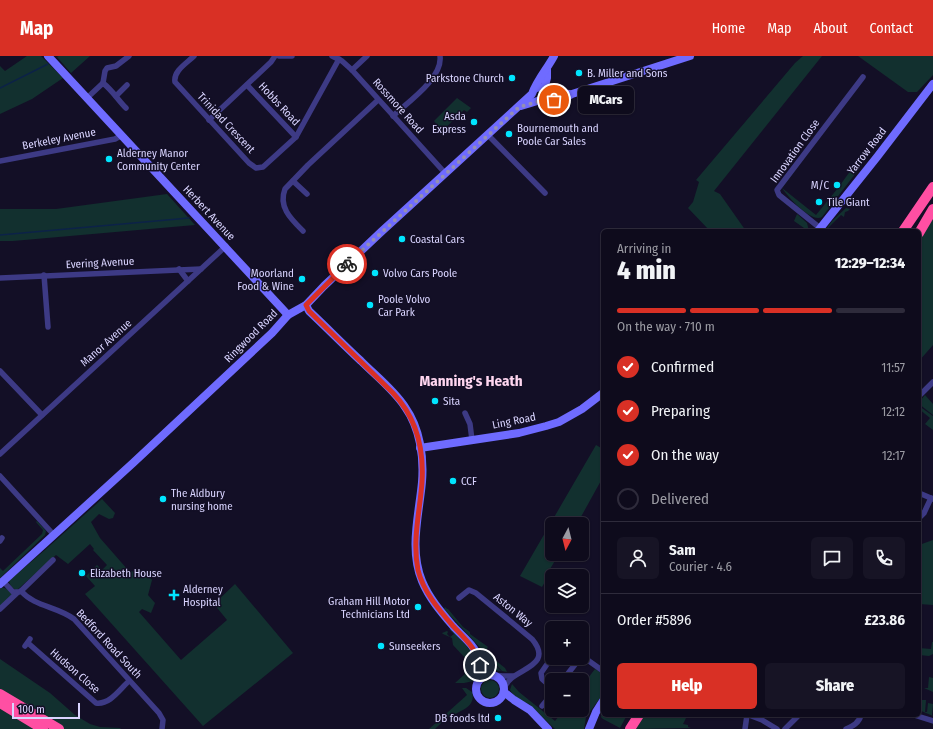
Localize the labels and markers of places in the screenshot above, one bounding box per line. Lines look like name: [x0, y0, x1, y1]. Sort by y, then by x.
place label: B. Miller and Sons: [587, 67, 668, 80]
marker: B. Miller and Sons: [574, 68, 584, 78]
place label: Parkstone Church: [426, 72, 504, 85]
marker: Parkstone Church: [507, 73, 517, 83]
pin: [537, 83, 571, 117]
callout: MCars: [578, 86, 634, 114]
place label: Asda Express: [432, 110, 466, 136]
marker: Asda Express: [469, 117, 479, 127]
place label: Bournemouth and Poole Car Sales: [517, 122, 599, 148]
marker: Bournemouth and Poole Car Sales: [504, 129, 514, 139]
place label: Alderney Manor Community Center: [117, 147, 200, 173]
marker: Alderney Manor Community Center: [104, 154, 114, 164]
place label: M/C: [811, 179, 829, 192]
marker: M/C: [832, 180, 842, 190]
place label: Tile Giant: [827, 196, 870, 209]
marker: Tile Giant: [814, 197, 824, 207]
place label: Coastal Cars: [410, 233, 465, 246]
marker: Coastal Cars: [397, 234, 407, 244]
place label: Moorland Food & Wine: [237, 267, 294, 293]
place label: Volvo Cars Poole: [383, 267, 457, 280]
marker: Volvo Cars Poole: [370, 268, 380, 278]
marker: Moorland Food & Wine: [297, 274, 307, 284]
place label: Poole Volvo Car Park: [378, 293, 431, 319]
marker: Poole Volvo Car Park: [365, 300, 375, 310]
place label: Sita: [443, 395, 460, 408]
marker: Sita: [430, 396, 440, 406]
place label: CCF: [461, 475, 477, 488]
marker: CCF: [448, 476, 458, 486]
place label: The Aldbury nursing home: [171, 487, 233, 513]
marker: The Aldbury nursing home: [158, 494, 168, 504]
place label: Elizabeth House: [90, 567, 162, 580]
marker: Elizabeth House: [77, 568, 87, 578]
place label: Alderney Hospital: [183, 583, 223, 609]
marker: Alderney Hospital: [168, 589, 180, 601]
place label: Graham Hill Motor Technicians Ltd: [328, 595, 410, 621]
marker: Graham Hill Motor Technicians Ltd: [413, 602, 423, 612]
place label: Sunseekers: [389, 640, 441, 653]
marker: Sunseekers: [376, 641, 386, 651]
pin: [463, 648, 497, 682]
place label: DB foods ltd: [435, 712, 490, 725]
marker: DB foods ltd: [493, 713, 503, 723]

